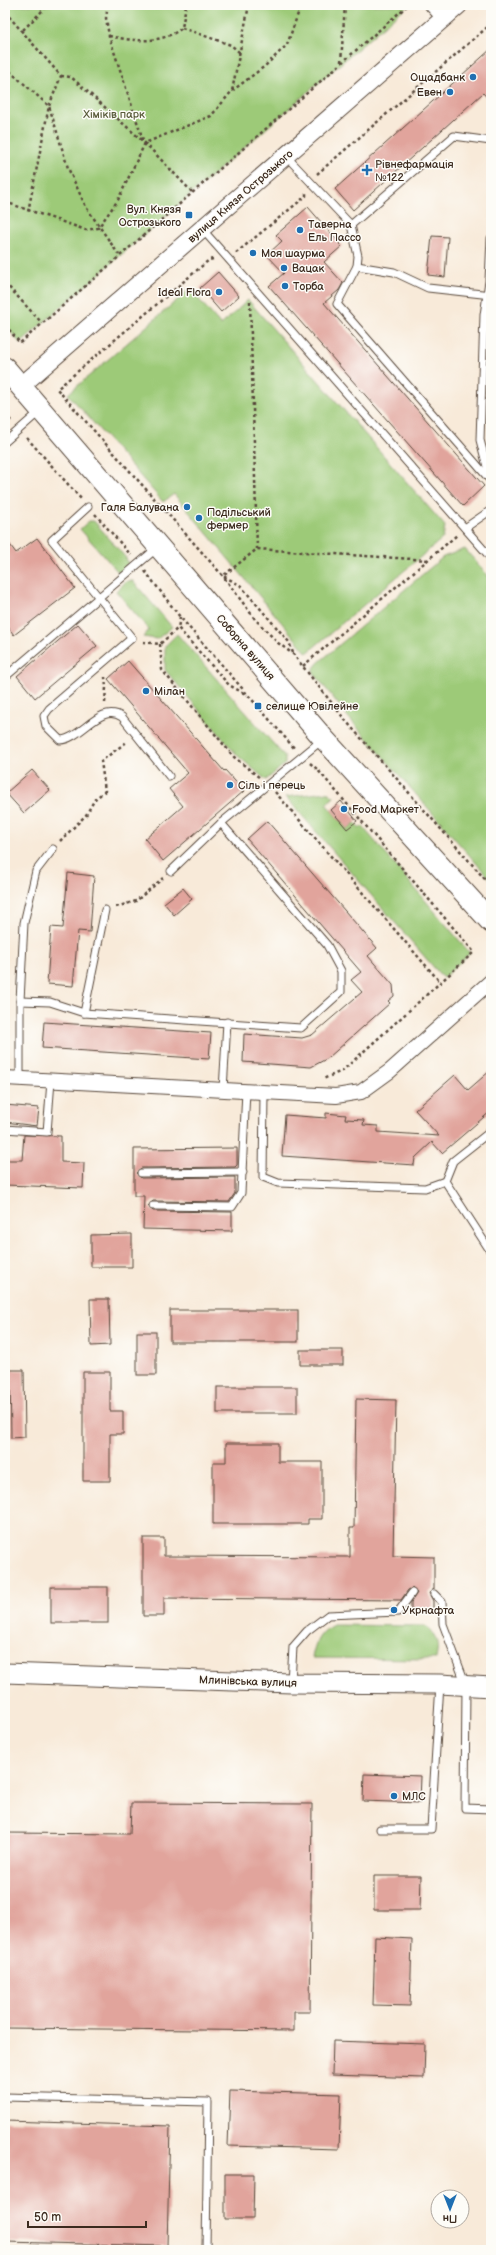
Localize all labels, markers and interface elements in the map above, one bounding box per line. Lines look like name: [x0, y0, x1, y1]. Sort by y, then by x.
place label: Ощадбанк: [410, 71, 465, 84]
marker: Ощадбанк: [468, 72, 478, 82]
place label: Евен: [417, 86, 442, 99]
marker: Евен: [445, 87, 455, 97]
park label: Хіміків парк: [83, 108, 145, 121]
street label: вулиця Князя Острозького: [185, 147, 296, 245]
place label: Рівнефармація №122: [375, 158, 454, 184]
marker: Рівнефармація №122: [362, 165, 372, 175]
place label: Вул. Князя Острозького: [119, 203, 181, 229]
marker: Вул. Князя Острозького: [184, 210, 194, 220]
place label: Таверна Ель Пассо: [308, 218, 361, 244]
marker: Таверна Ель Пассо: [295, 225, 305, 235]
place label: Моя шаурма: [261, 247, 326, 260]
marker: Моя шаурма: [248, 248, 258, 258]
place label: Вацак: [292, 262, 324, 275]
marker: Вацак: [279, 263, 289, 273]
place label: Торба: [293, 280, 324, 293]
marker: Торба: [280, 281, 290, 291]
place label: Ideal Flora: [158, 286, 211, 299]
marker: Ideal Flora: [214, 287, 224, 297]
place label: Галя Балувана: [101, 501, 179, 514]
marker: Галя Балувана: [182, 502, 192, 512]
place label: Подільський фермер: [207, 506, 271, 532]
marker: Подільський фермер: [194, 513, 204, 523]
street label: Соборна вулиця: [214, 612, 278, 683]
place label: Мілан: [154, 685, 185, 698]
marker: Мілан: [141, 686, 151, 696]
place label: селище Ювілейне: [266, 700, 358, 713]
marker: селище Ювілейне: [253, 701, 263, 711]
place label: Сіль і перець: [238, 779, 306, 792]
marker: Сіль і перець: [225, 780, 235, 790]
place label: Food Маркет: [352, 803, 419, 816]
marker: Food Маркет: [339, 804, 349, 814]
place label: Укрнафта: [402, 1604, 455, 1617]
marker: Укрнафта: [389, 1605, 399, 1615]
street label: Млинівська вулиця: [199, 1673, 297, 1690]
place label: МЛС: [402, 1790, 426, 1803]
marker: МЛС: [389, 1791, 399, 1801]
north arrow: [430, 2189, 470, 2229]
scale bar: [28, 2203, 146, 2229]
text: 50 m: [34, 2210, 61, 2225]
text: Пн: [443, 2212, 457, 2225]

